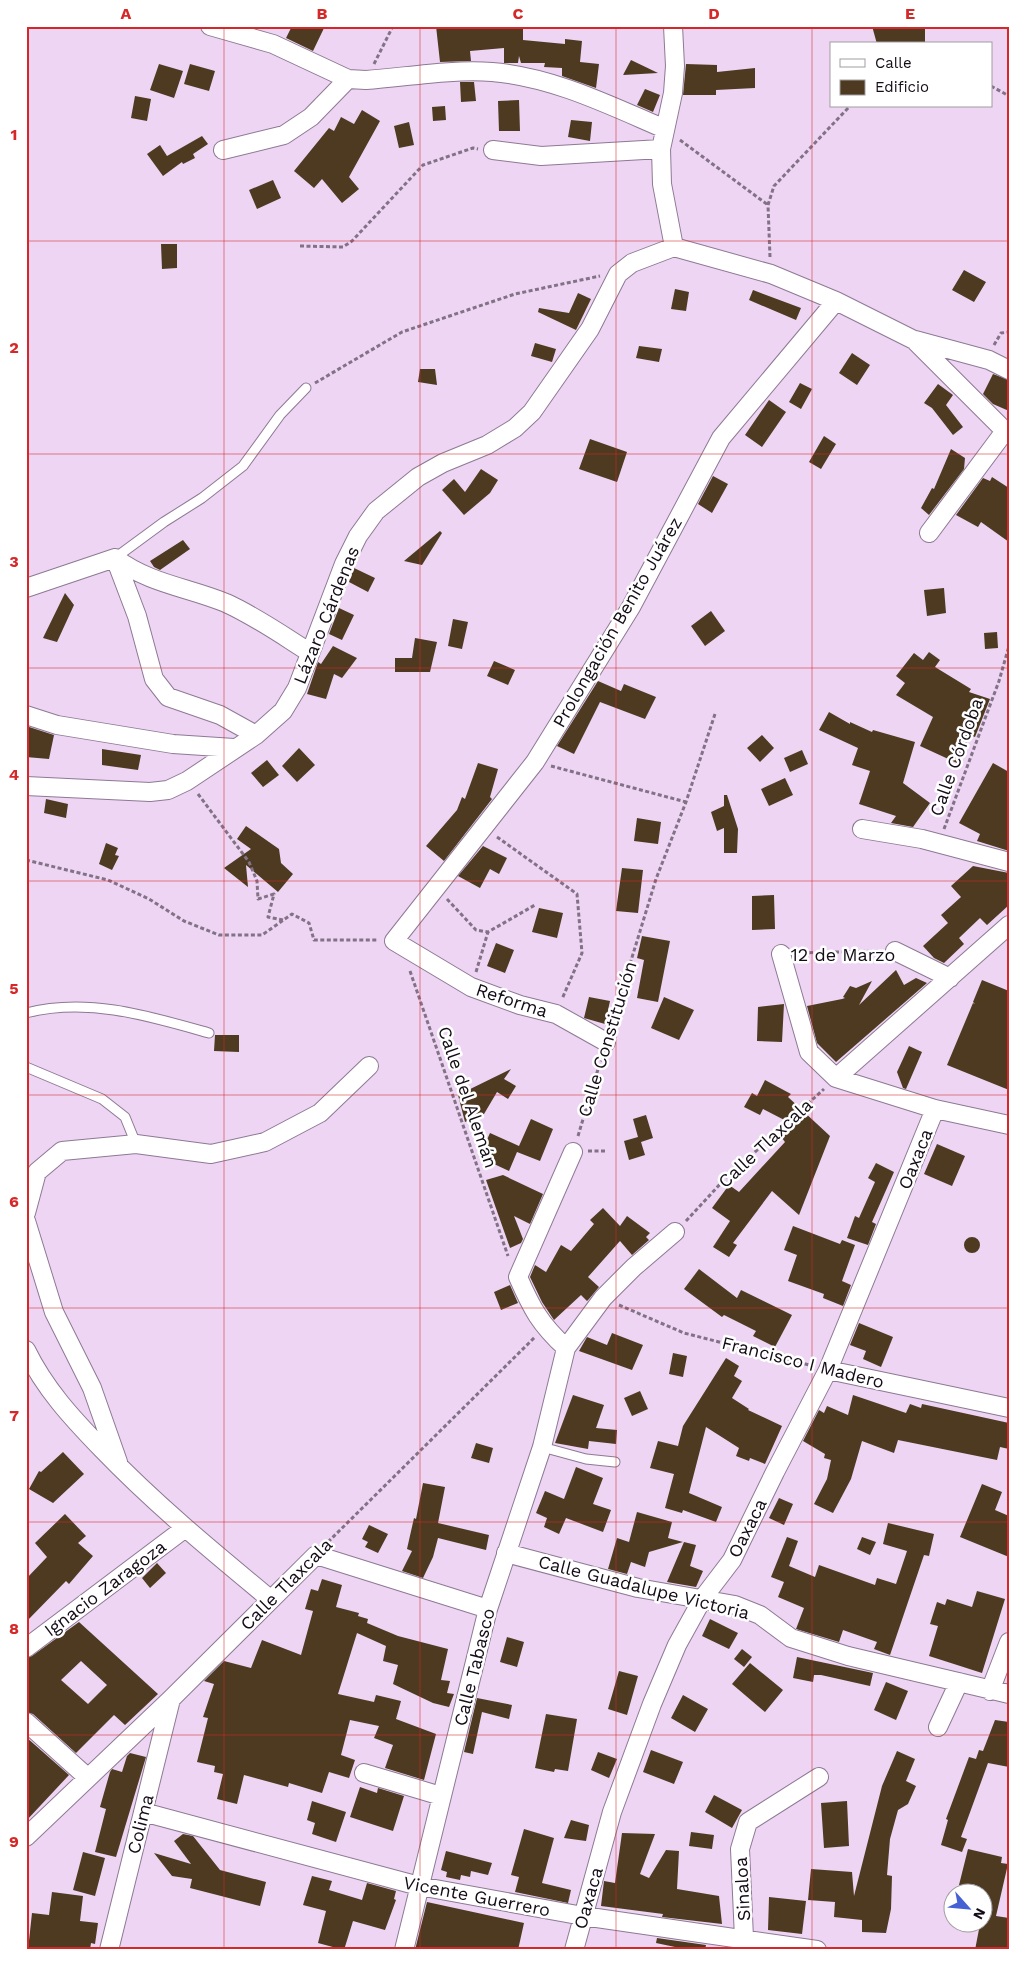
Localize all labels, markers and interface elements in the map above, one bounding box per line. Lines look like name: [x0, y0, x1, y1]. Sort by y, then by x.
text: A: [121, 4, 132, 23]
text: B: [317, 4, 328, 23]
text: C: [513, 4, 524, 23]
text: D: [708, 4, 720, 23]
text: E: [905, 4, 915, 23]
legend: [830, 42, 992, 108]
text: Calle: [875, 54, 912, 72]
text: Edificio: [875, 78, 929, 96]
text: 1: [11, 125, 17, 144]
text: 2: [9, 338, 19, 357]
street label: Prolongación Benito Juárez: [548, 513, 686, 731]
street label: Lázaro Cárdenas: [289, 543, 363, 687]
text: 3: [9, 552, 19, 571]
street label: Calle Córdoba: [925, 695, 987, 819]
text: 4: [9, 765, 19, 784]
street label: 12 de Marzo: [791, 944, 895, 965]
street label: Calle Constitución: [573, 959, 641, 1119]
text: 5: [9, 979, 19, 998]
street label: Reforma: [473, 979, 551, 1021]
street label: Calle del Alemán: [434, 1023, 502, 1171]
street label: Calle Tlaxcala: [714, 1094, 816, 1192]
street label: Oaxaca: [893, 1126, 937, 1192]
text: 6: [9, 1192, 19, 1211]
street label: Francisco I Madero: [720, 1332, 886, 1392]
text: 7: [9, 1406, 19, 1425]
street label: Oaxaca: [723, 1495, 771, 1561]
street label: Calle Tlaxcala: [236, 1534, 336, 1634]
street label: Ignacio Zaragoza: [40, 1535, 170, 1641]
street label: Calle Guadalupe Victoria: [536, 1551, 752, 1623]
street label: Calle Tabasco: [449, 1606, 499, 1728]
text: 8: [9, 1619, 19, 1638]
street label: Colima: [122, 1792, 158, 1856]
text: 9: [9, 1832, 19, 1851]
street label: Sinaloa: [730, 1856, 754, 1922]
street label: Oaxaca: [569, 1865, 607, 1931]
street label: Vicente Guerrero: [402, 1871, 552, 1921]
north arrow: [942, 1884, 992, 1934]
text: N: [970, 1906, 989, 1922]

